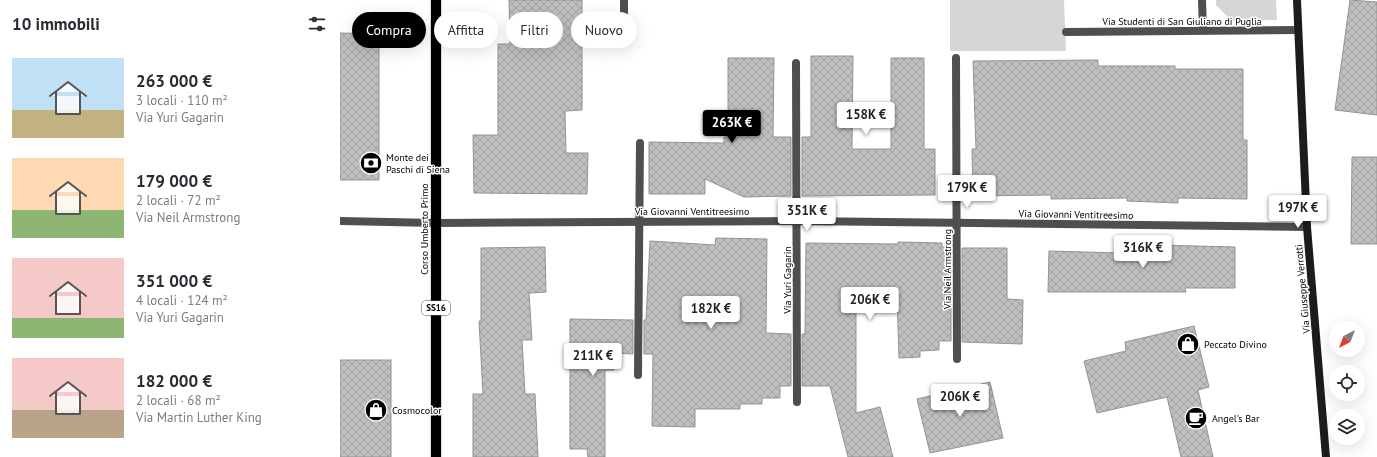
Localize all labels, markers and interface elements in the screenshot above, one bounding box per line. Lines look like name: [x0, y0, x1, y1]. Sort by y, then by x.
chip: Compra: [352, 12, 426, 48]
chip: Affitta: [434, 12, 498, 48]
chip: Filtri: [506, 12, 563, 48]
chip: Nuovo: [571, 12, 637, 48]
text: 10 immobili: [12, 13, 100, 35]
icon: filters: [306, 13, 328, 35]
street label: Via Studenti di San Giuliano di Puglia: [1101, 15, 1262, 28]
text: 263 000 €: [136, 70, 212, 92]
icon: home: [44, 74, 92, 122]
text: 3 locali · 110 m²: [136, 92, 228, 109]
pin: 158K €: [833, 102, 899, 136]
text: 158K €: [846, 106, 886, 123]
text: Via Yuri Gagarin: [136, 109, 224, 126]
pin: 263K €: [699, 110, 765, 144]
text: 263K €: [712, 114, 752, 131]
bank icon: Monte dei Paschi di Siena: [358, 150, 384, 176]
place label: Monte dei Paschi di Siena: [386, 151, 450, 176]
text: 179 000 €: [136, 170, 212, 192]
icon: home: [44, 174, 92, 222]
pin: 179K €: [934, 175, 1000, 209]
text: 179K €: [947, 179, 987, 196]
street label: Corso Umberto Primo: [418, 183, 431, 275]
text: 2 locali · 72 m²: [136, 192, 221, 209]
pin: 197K €: [1265, 195, 1331, 229]
pin: 351K €: [774, 198, 840, 232]
text: 197K €: [1278, 199, 1318, 216]
text: 351K €: [787, 202, 827, 219]
street label: Via Giovanni Ventitreesimo: [634, 205, 749, 218]
street label: Via Giovanni Ventitreesimo: [1018, 207, 1133, 222]
text: Via Neil Armstrong: [136, 209, 240, 226]
street label: Via Neil Armstrong: [941, 229, 954, 310]
pin: 316K €: [1110, 235, 1176, 269]
text: 316K €: [1123, 239, 1163, 256]
street label: Via Giuseppe Verrotti: [1292, 244, 1313, 335]
street label: Via Yuri Gagarin: [781, 246, 794, 315]
text: 351 000 €: [136, 270, 212, 292]
icon: home: [44, 274, 92, 322]
pin: 206K €: [837, 287, 903, 321]
text: 206K €: [850, 291, 890, 308]
text: 4 locali · 124 m²: [136, 292, 228, 309]
pin: 182K €: [678, 296, 744, 330]
text: 182K €: [691, 300, 731, 317]
road number: SS16: [422, 301, 450, 315]
text: Via Yuri Gagarin: [136, 309, 224, 326]
north arrow: [1329, 321, 1365, 357]
map controls: [1329, 321, 1365, 445]
shop icon: Peccato Divino: [1175, 331, 1201, 357]
place label: Peccato Divino: [1204, 338, 1267, 351]
pin: 211K €: [560, 343, 626, 377]
text: 211K €: [573, 347, 613, 364]
button: locate: [1329, 365, 1365, 401]
text: 182 000 €: [136, 370, 212, 392]
icon: home: [44, 374, 92, 422]
pin: 206K €: [927, 384, 993, 418]
text: 206K €: [940, 388, 980, 405]
text: 2 locali · 68 m²: [136, 392, 221, 409]
shop icon: Cosmocolor: [363, 397, 389, 423]
place label: Cosmocolor: [392, 404, 442, 417]
cafe icon: Angel's Bar: [1183, 405, 1209, 431]
text: Via Martin Luther King: [136, 409, 262, 426]
button: layers: [1329, 409, 1365, 445]
place label: Angel's Bar: [1212, 412, 1260, 425]

